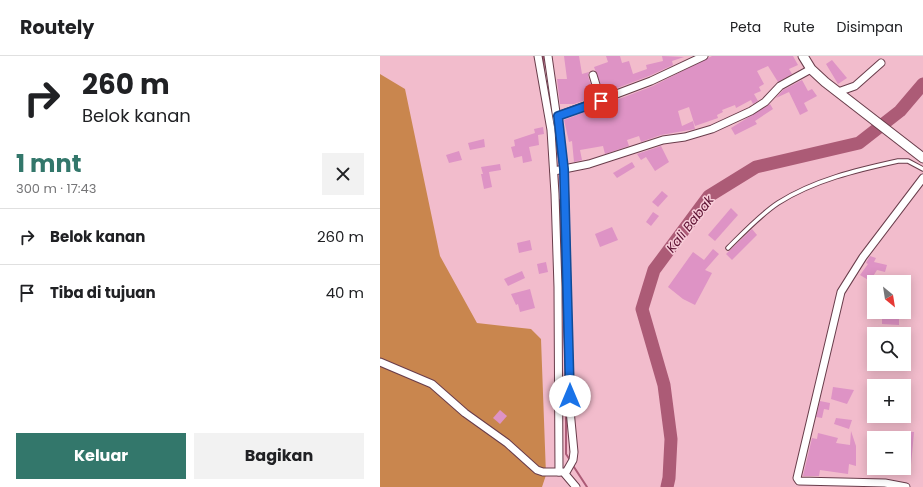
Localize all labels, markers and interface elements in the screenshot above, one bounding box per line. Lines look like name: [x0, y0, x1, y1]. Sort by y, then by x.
text: Routely: [20, 14, 94, 41]
text: Peta: [730, 17, 761, 37]
text: Rute: [783, 17, 815, 37]
text: Disimpan: [837, 17, 903, 37]
text: 260 m: [82, 65, 170, 104]
icon: right: [16, 72, 68, 124]
pin: [584, 84, 618, 118]
icon: arrive: [590, 90, 612, 112]
text: Belok kanan: [82, 103, 191, 128]
text: 1 mnt: [16, 147, 81, 180]
button: close: [322, 153, 364, 195]
text: 300 m · 17:43: [16, 179, 96, 198]
water label: Kali Babak: [662, 190, 719, 257]
icon: right: [16, 226, 38, 248]
text: Belok kanan: [50, 226, 145, 247]
text: 260 m: [317, 226, 364, 247]
north arrow: [867, 275, 911, 319]
map controls: [867, 275, 911, 475]
icon: arrive: [16, 282, 38, 304]
text: Tiba di tujuan: [50, 282, 156, 303]
text: 40 m: [326, 282, 364, 303]
button: search: [867, 327, 911, 371]
position arrow: [549, 375, 591, 417]
button: +: [867, 379, 911, 423]
button: −: [867, 431, 911, 475]
button: Keluar: [16, 433, 186, 479]
button: Bagikan: [194, 433, 364, 479]

